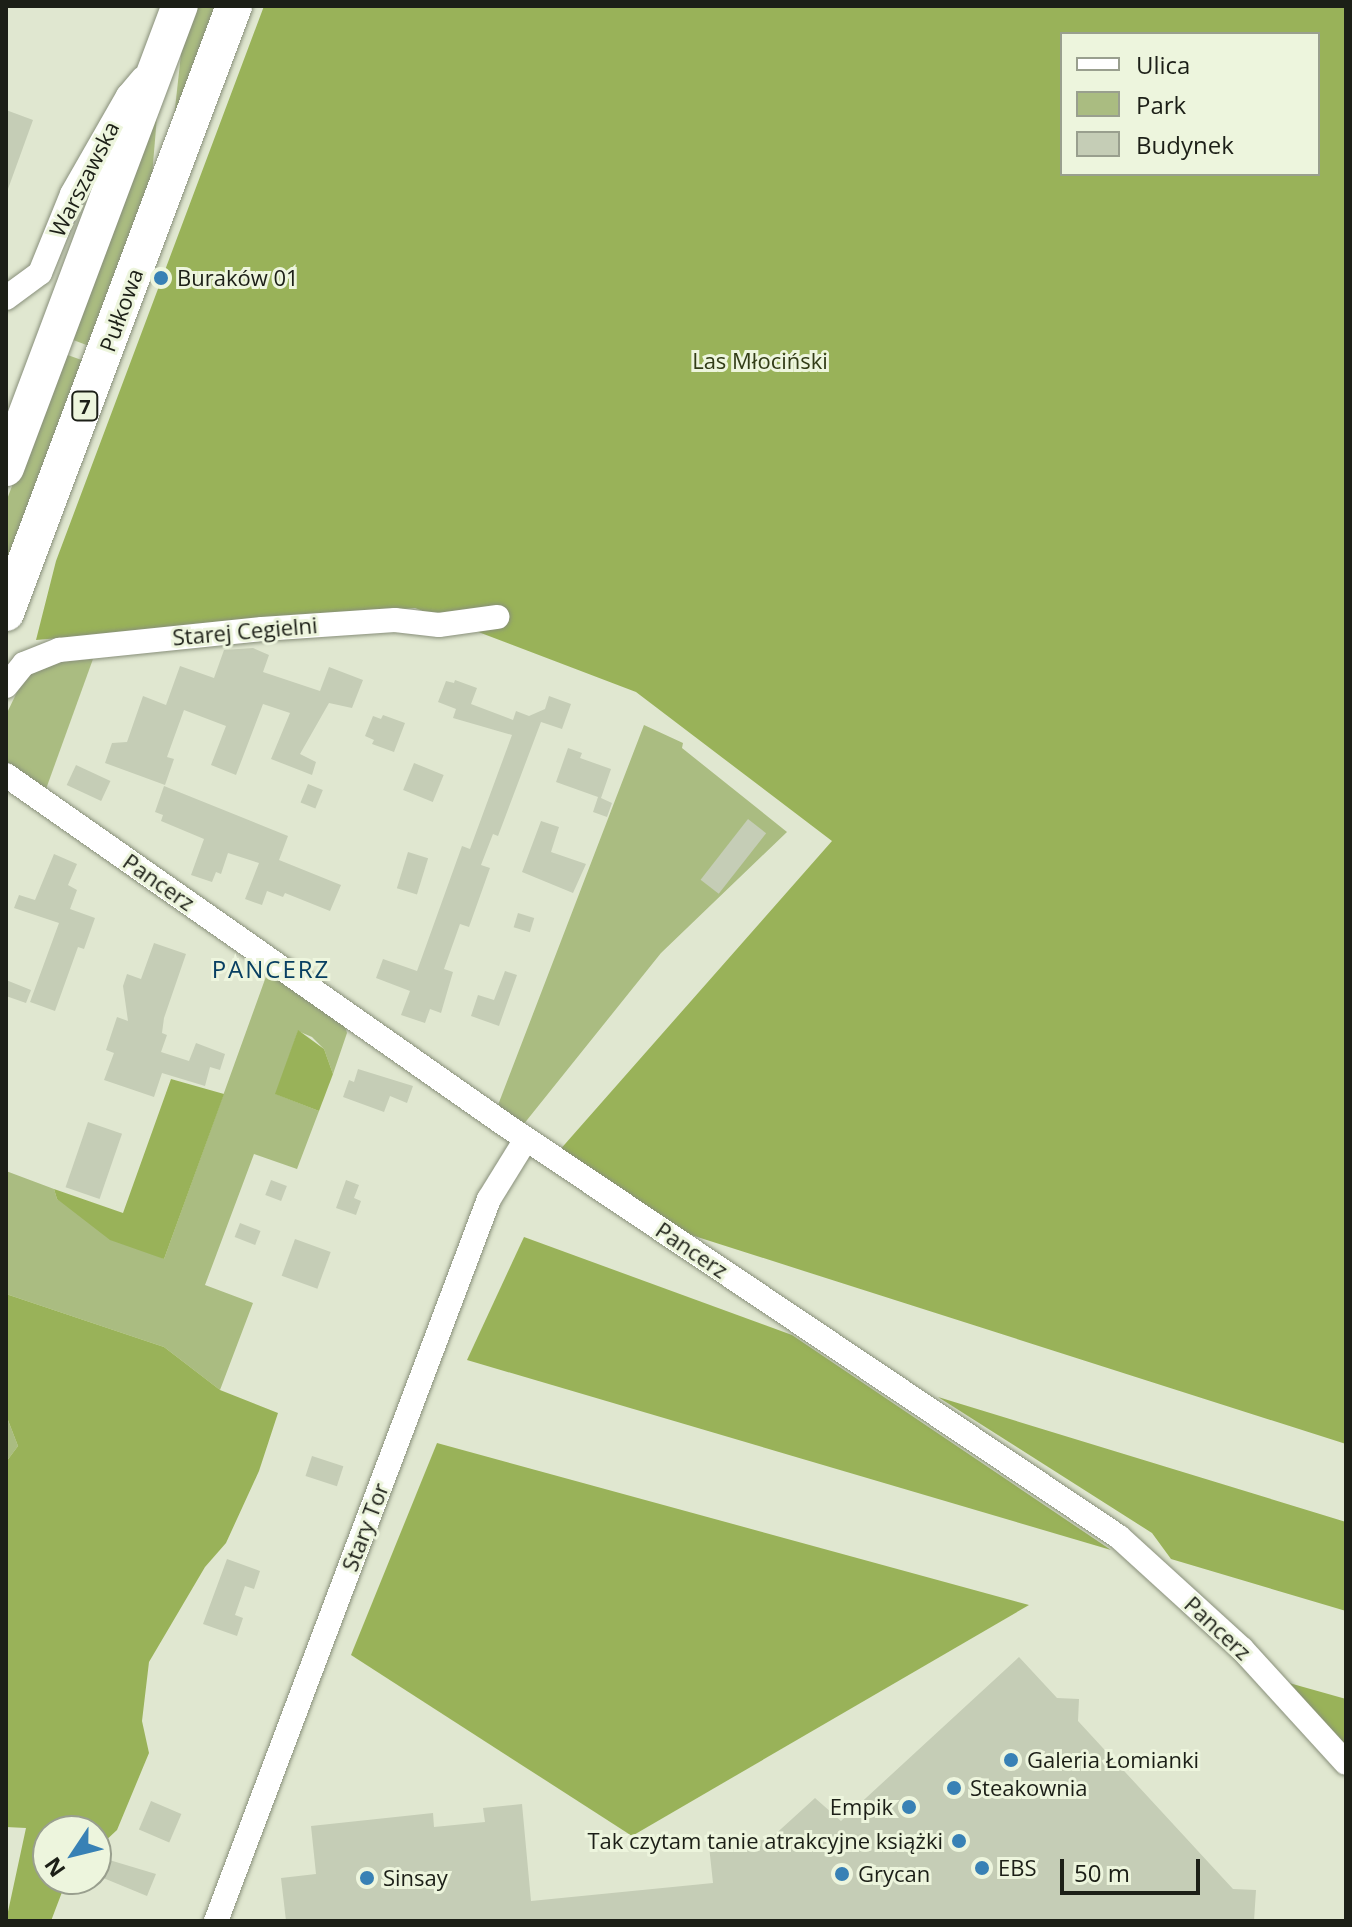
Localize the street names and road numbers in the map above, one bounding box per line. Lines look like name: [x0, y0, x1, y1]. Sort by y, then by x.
street label: Warszawska: [44, 117, 124, 241]
street label: Pułkowa: [94, 265, 148, 355]
road number: 7: [71, 390, 99, 422]
street label: Starej Cegielni: [171, 612, 319, 650]
street label: Pancerz: [118, 848, 200, 916]
street label: Pancerz: [651, 1216, 733, 1284]
street label: Stary Tor: [336, 1479, 394, 1575]
street label: Pancerz: [1179, 1591, 1257, 1665]

